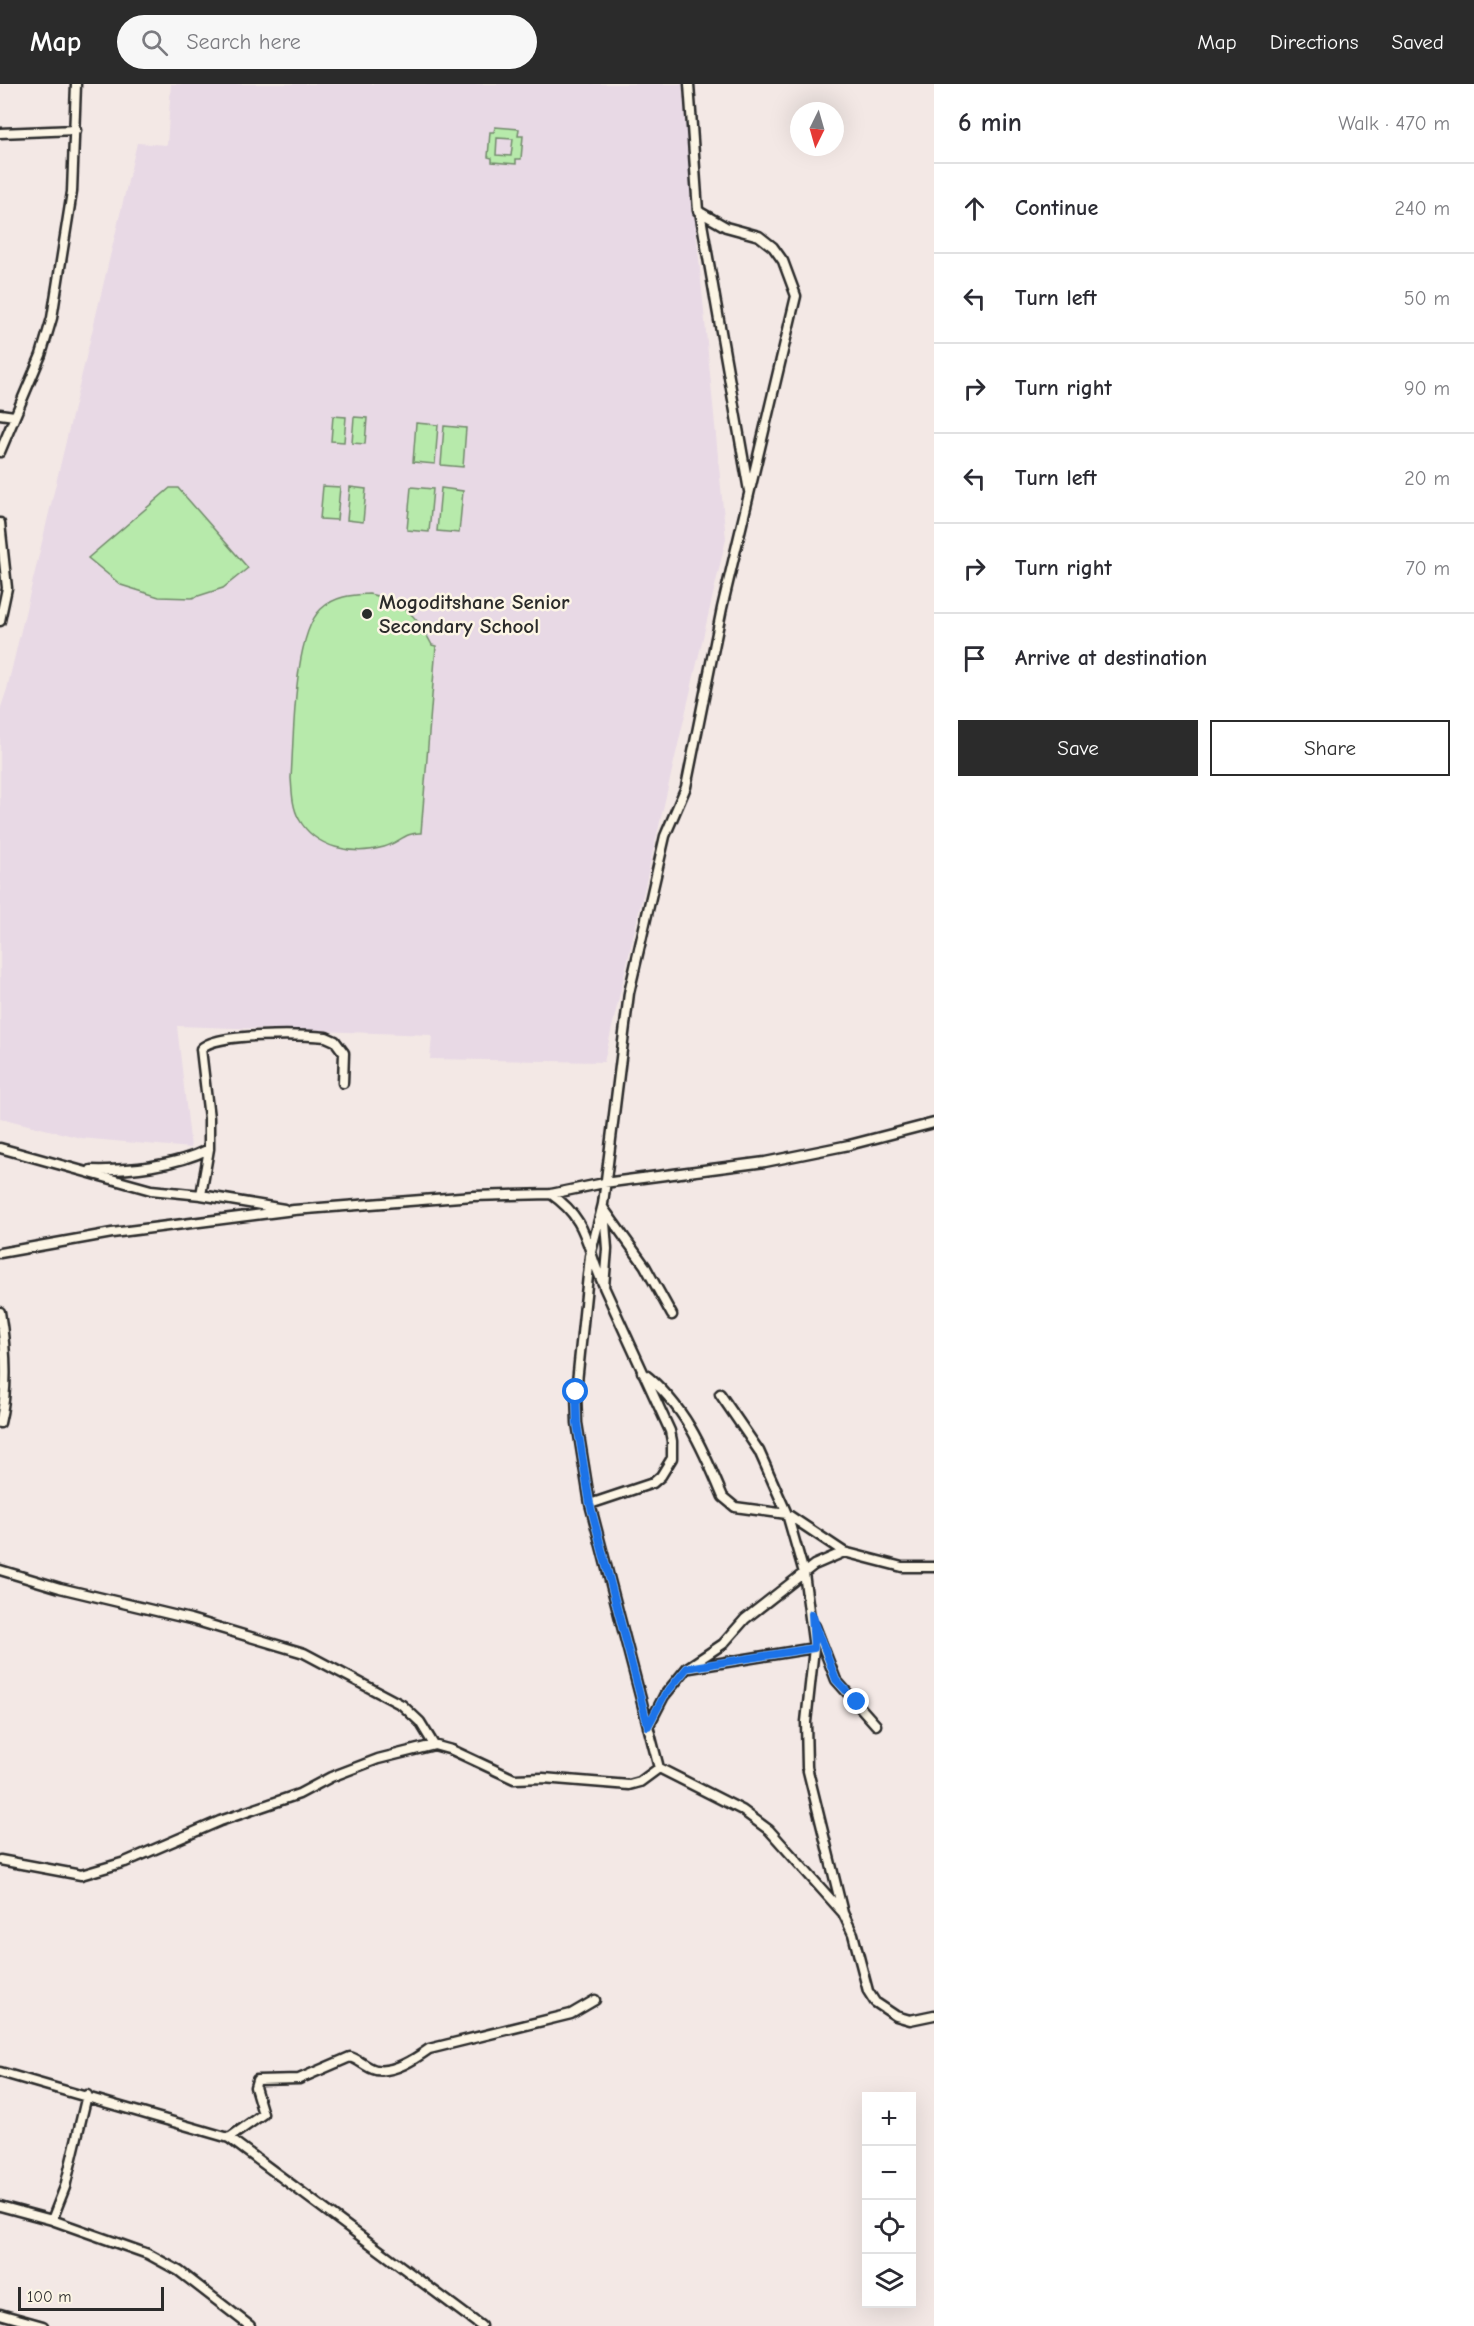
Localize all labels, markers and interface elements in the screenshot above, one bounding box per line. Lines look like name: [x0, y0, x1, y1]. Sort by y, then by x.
search box: [117, 15, 537, 69]
text: Map: [30, 26, 81, 58]
icon: search: [138, 26, 171, 59]
text: Search here: [186, 29, 301, 55]
text: Map: [1197, 30, 1237, 54]
text: Directions: [1270, 30, 1359, 54]
text: Saved: [1392, 30, 1444, 54]
north arrow: [790, 102, 844, 156]
text: 6 min: [958, 108, 1022, 138]
text: Walk · 470 m: [1338, 112, 1450, 135]
icon: ahead: [958, 192, 991, 225]
text: Continue: [1015, 195, 1098, 221]
text: 240 m: [1395, 197, 1450, 220]
icon: left: [958, 282, 991, 315]
text: Turn left: [1015, 285, 1097, 311]
text: 50 m: [1404, 287, 1450, 310]
icon: right: [958, 372, 991, 405]
text: Turn right: [1015, 375, 1112, 401]
text: 90 m: [1404, 377, 1450, 400]
icon: left: [958, 462, 991, 495]
text: Turn left: [1015, 465, 1097, 491]
text: 20 m: [1404, 467, 1450, 490]
icon: right: [958, 552, 991, 585]
text: Turn right: [1015, 555, 1112, 581]
text: 70 m: [1405, 557, 1450, 580]
place label: Mogoditshane Senior Secondary School: [379, 590, 570, 638]
marker: Mogoditshane Senior Secondary School: [360, 607, 374, 621]
icon: arrive: [958, 642, 991, 675]
text: Arrive at destination: [1015, 645, 1207, 671]
button: Save: [958, 720, 1198, 776]
button: Share: [1210, 720, 1450, 776]
route start: [562, 1378, 588, 1404]
route end: [843, 1688, 869, 1714]
map controls: [862, 2092, 916, 2308]
button: +: [862, 2092, 916, 2146]
button: −: [862, 2146, 916, 2200]
button: locate: [862, 2200, 916, 2254]
button: layers: [862, 2254, 916, 2308]
scale bar: [18, 2284, 164, 2312]
text: 100 m: [27, 2288, 71, 2306]

